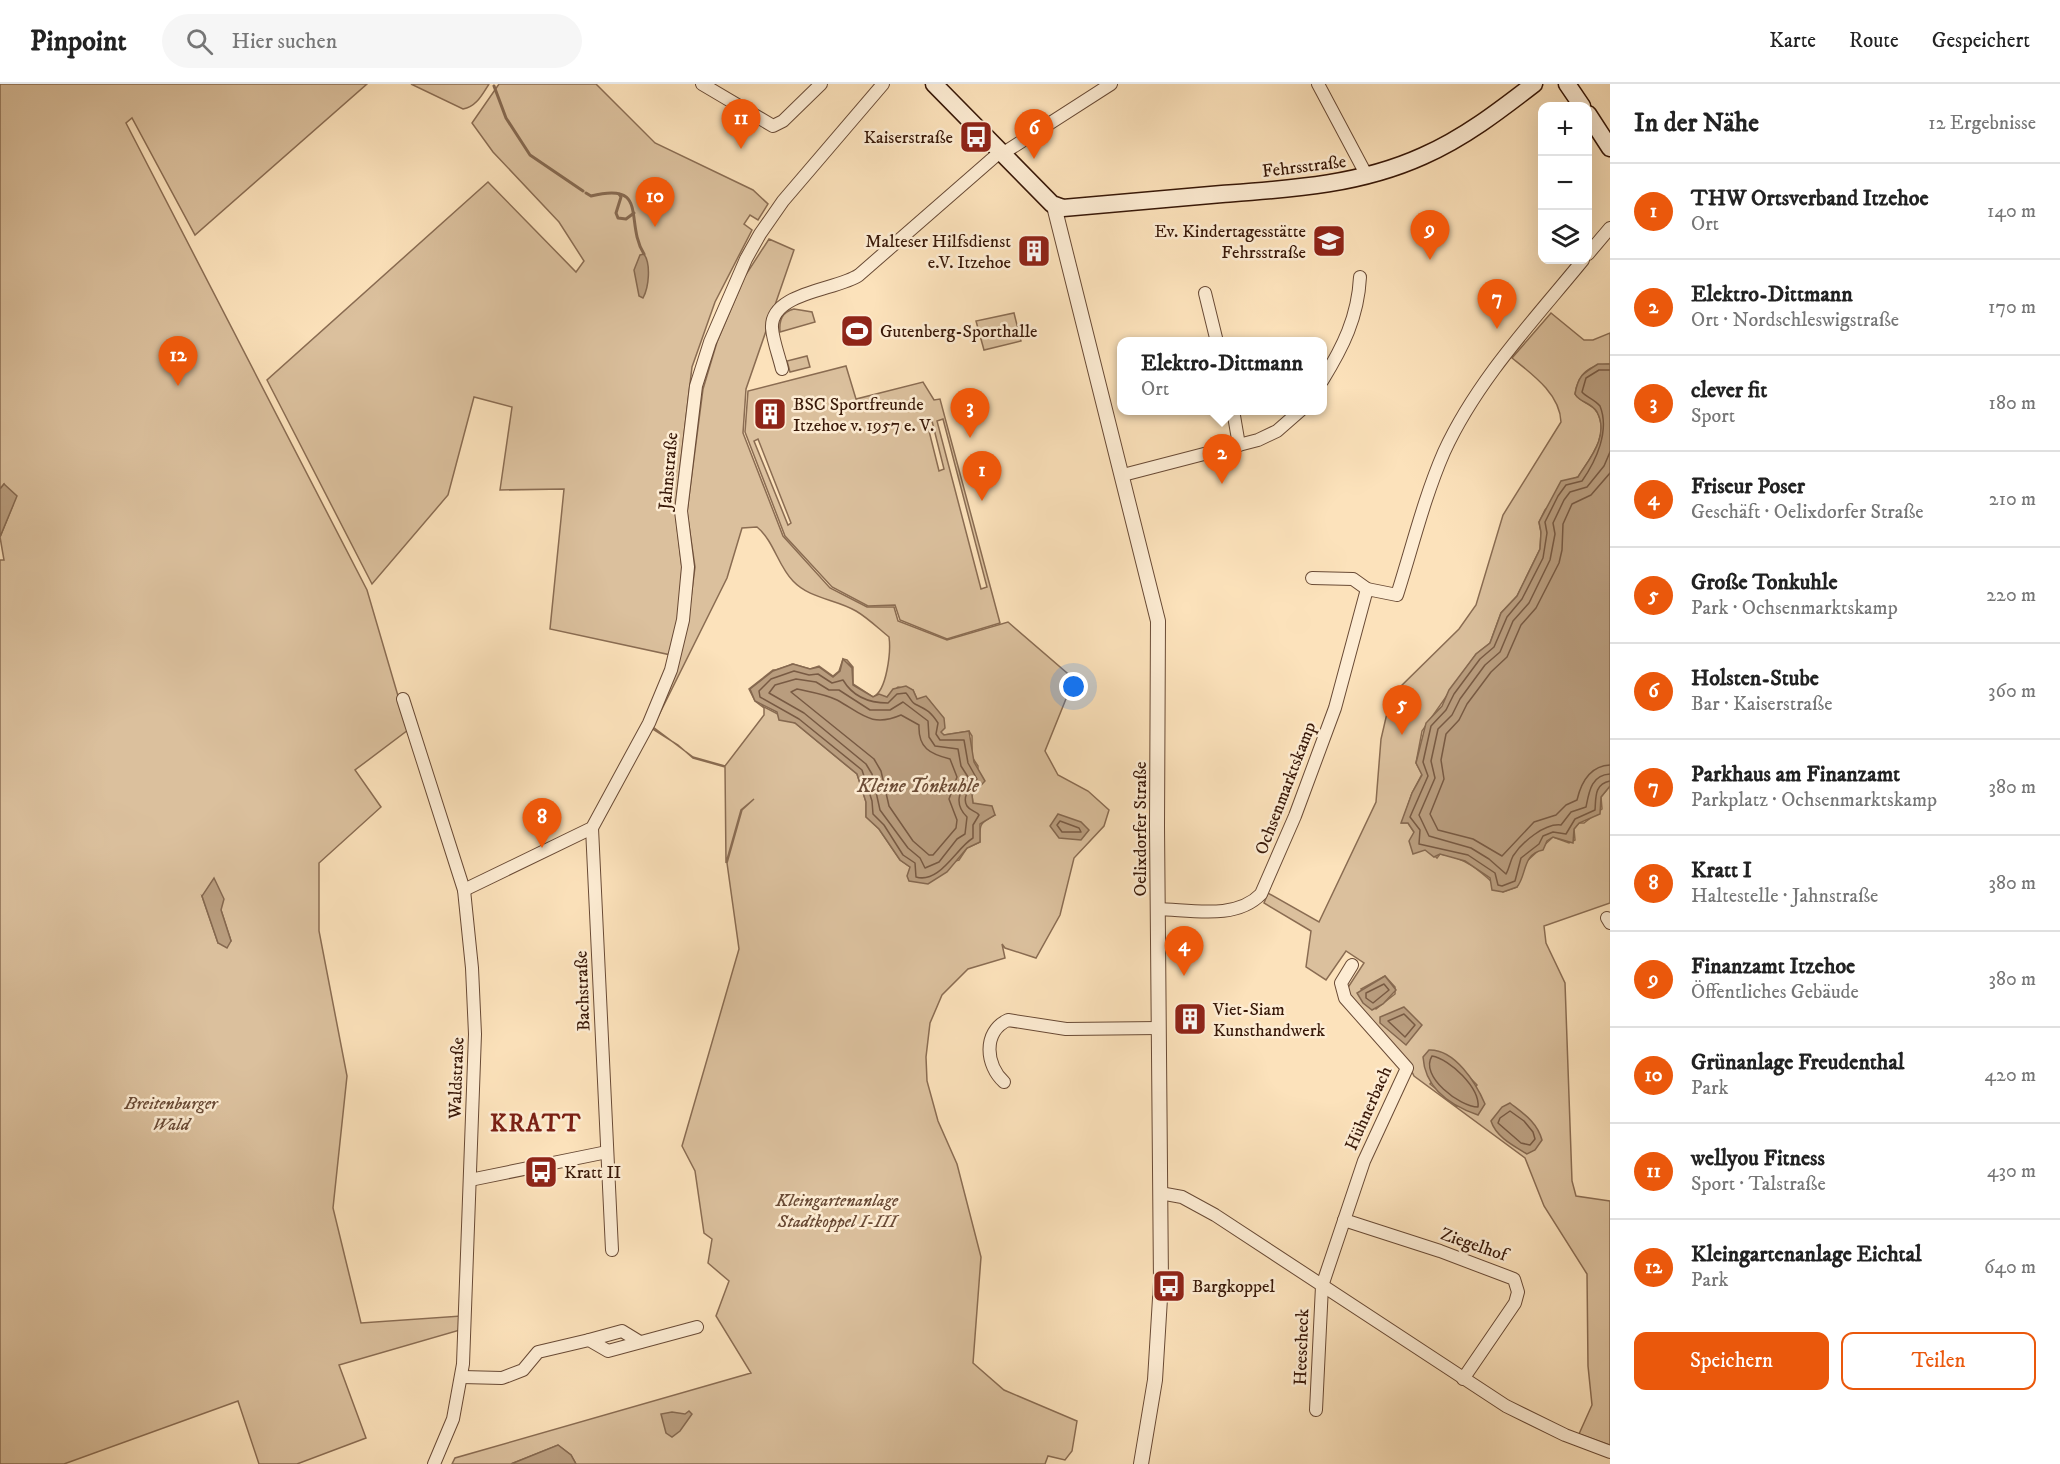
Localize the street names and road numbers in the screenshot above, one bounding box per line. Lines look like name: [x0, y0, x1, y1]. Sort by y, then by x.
street label: Fehrsstraße: [1261, 151, 1347, 183]
street label: Jahnstraße: [654, 431, 683, 513]
street label: Ochsenmarktskamp: [1251, 719, 1321, 858]
street label: Oelixdorfer Straße: [1130, 762, 1152, 896]
street label: Bachstraße: [571, 950, 595, 1032]
street label: Waldstraße: [445, 1037, 469, 1120]
street label: Hühnerbach: [1341, 1062, 1397, 1154]
street label: Ziegelhof: [1437, 1223, 1513, 1268]
street label: Heescheck: [1290, 1308, 1314, 1386]

